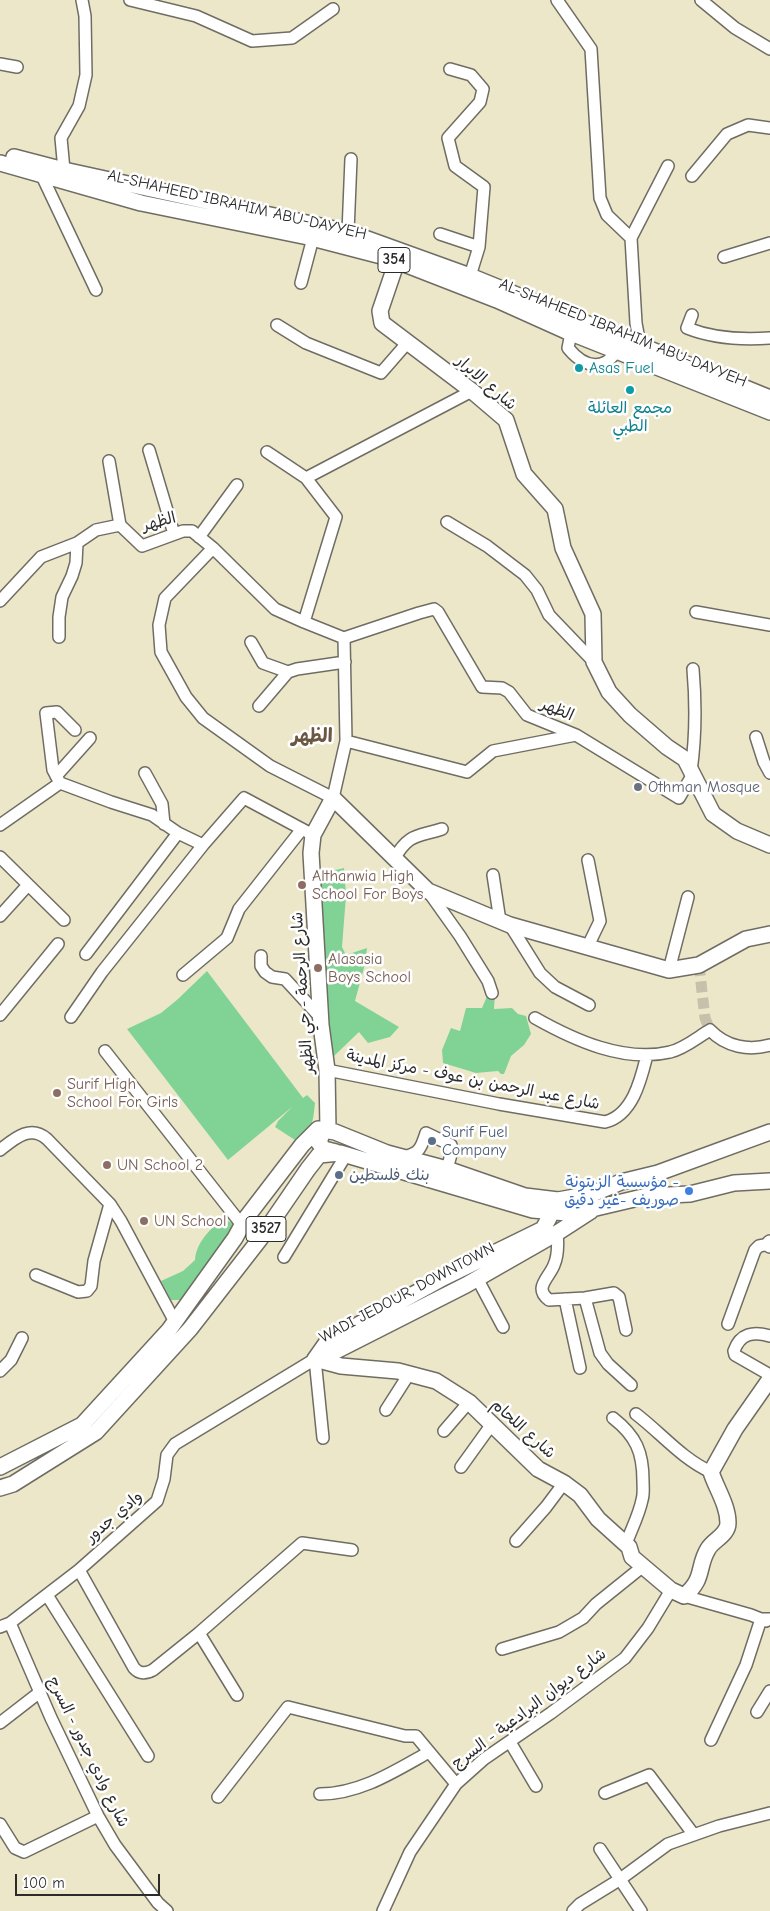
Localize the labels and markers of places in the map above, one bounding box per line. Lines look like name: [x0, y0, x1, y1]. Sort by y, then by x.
place label: Asas Fuel: [589, 358, 654, 378]
marker: Asas Fuel: [573, 362, 585, 374]
marker: مجمع العائلة الطبي: [624, 384, 636, 396]
place label: مجمع العائلة الطبي: [588, 398, 672, 436]
place label: Othman Mosque: [648, 777, 760, 797]
marker: Othman Mosque: [632, 781, 644, 793]
place label: Althanwia High School For Boys: [312, 866, 423, 904]
marker: Althanwia High School For Boys: [296, 879, 308, 891]
place label: Alasasia Boys School: [328, 949, 411, 987]
marker: Alasasia Boys School: [312, 962, 324, 974]
place label: Surif High School For Girls: [67, 1074, 178, 1112]
marker: Surif High School For Girls: [51, 1087, 63, 1099]
place label: Surif Fuel Company: [442, 1122, 508, 1160]
marker: Surif Fuel Company: [426, 1135, 438, 1147]
place label: UN School 2: [117, 1155, 203, 1175]
marker: UN School 2: [101, 1159, 113, 1171]
place label: بنك فلسطين: [349, 1165, 430, 1185]
marker: بنك فلسطين: [333, 1169, 345, 1181]
place label: مؤسسة الزيتونة - صوريف -غير دقيق: [564, 1172, 679, 1210]
marker: مؤسسة الزيتونة - صوريف -غير دقيق: [683, 1185, 695, 1197]
place label: UN School: [154, 1211, 226, 1231]
marker: UN School: [138, 1215, 150, 1227]

